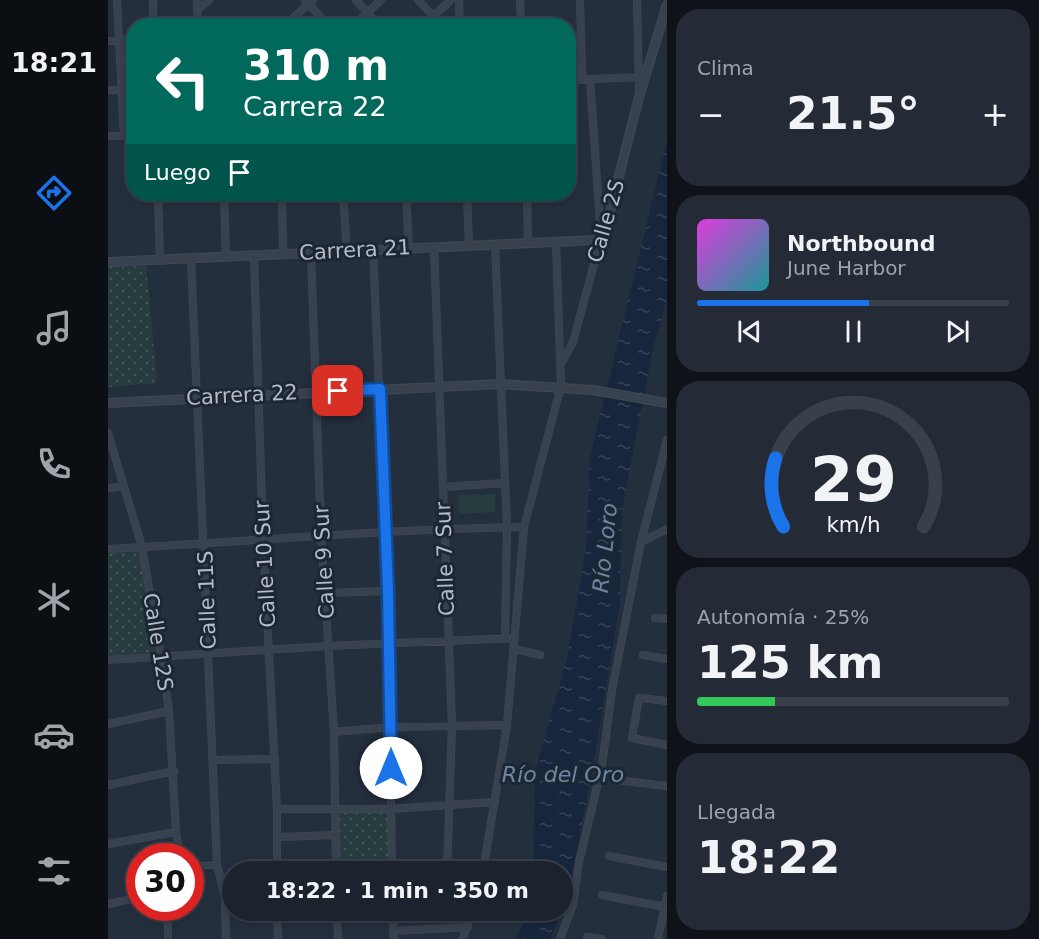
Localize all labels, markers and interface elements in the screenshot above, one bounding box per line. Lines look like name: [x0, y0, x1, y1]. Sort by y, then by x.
text: 310 m: [243, 41, 389, 90]
icon: left: [144, 42, 222, 120]
text: 18:21: [11, 47, 97, 78]
text: Clima: [697, 56, 754, 80]
text: 21.5°: [786, 87, 920, 140]
text: Carrera 22: [243, 91, 387, 122]
text: −: [697, 95, 725, 134]
text: +: [981, 95, 1009, 134]
icon: arrive: [223, 156, 256, 189]
text: Luego: [144, 160, 211, 185]
icon: directions: [33, 172, 75, 214]
street label: Calle 2S: [583, 177, 629, 265]
text: Northbound: [787, 231, 936, 256]
street label: Carrera 21: [299, 235, 411, 265]
text: June Harbor: [787, 256, 906, 280]
icon: music: [33, 307, 75, 349]
icon: previous: [733, 315, 766, 348]
icon: pause: [837, 315, 870, 348]
icon: next: [941, 315, 974, 348]
pin: [312, 365, 363, 416]
icon: arrive: [321, 374, 354, 407]
street label: Carrera 22: [186, 380, 298, 410]
icon: phone: [33, 443, 75, 485]
text: 29: [810, 443, 896, 516]
street label: Calle 10 Sur: [250, 499, 280, 628]
street label: Calle 7 Sur: [431, 501, 459, 616]
water label: Río Loro: [588, 502, 622, 594]
street label: Calle 9 Sur: [309, 504, 339, 620]
text: km/h: [826, 512, 880, 537]
street label: Calle 11S: [193, 550, 221, 650]
icon: climate: [33, 579, 75, 621]
street label: Calle 12S: [138, 591, 178, 693]
text: Autonomía · 25%: [697, 605, 869, 629]
text: 125 km: [697, 636, 883, 689]
icon: car: [33, 714, 75, 756]
position arrow: [359, 736, 423, 800]
water label: Río del Oro: [502, 762, 624, 787]
text: Llegada: [697, 800, 776, 824]
text: 18:22: [697, 831, 840, 884]
speed limit sign: 30: [126, 843, 204, 921]
icon: filters: [33, 850, 75, 892]
text: 18:22 · 1 min · 350 m: [266, 878, 529, 903]

